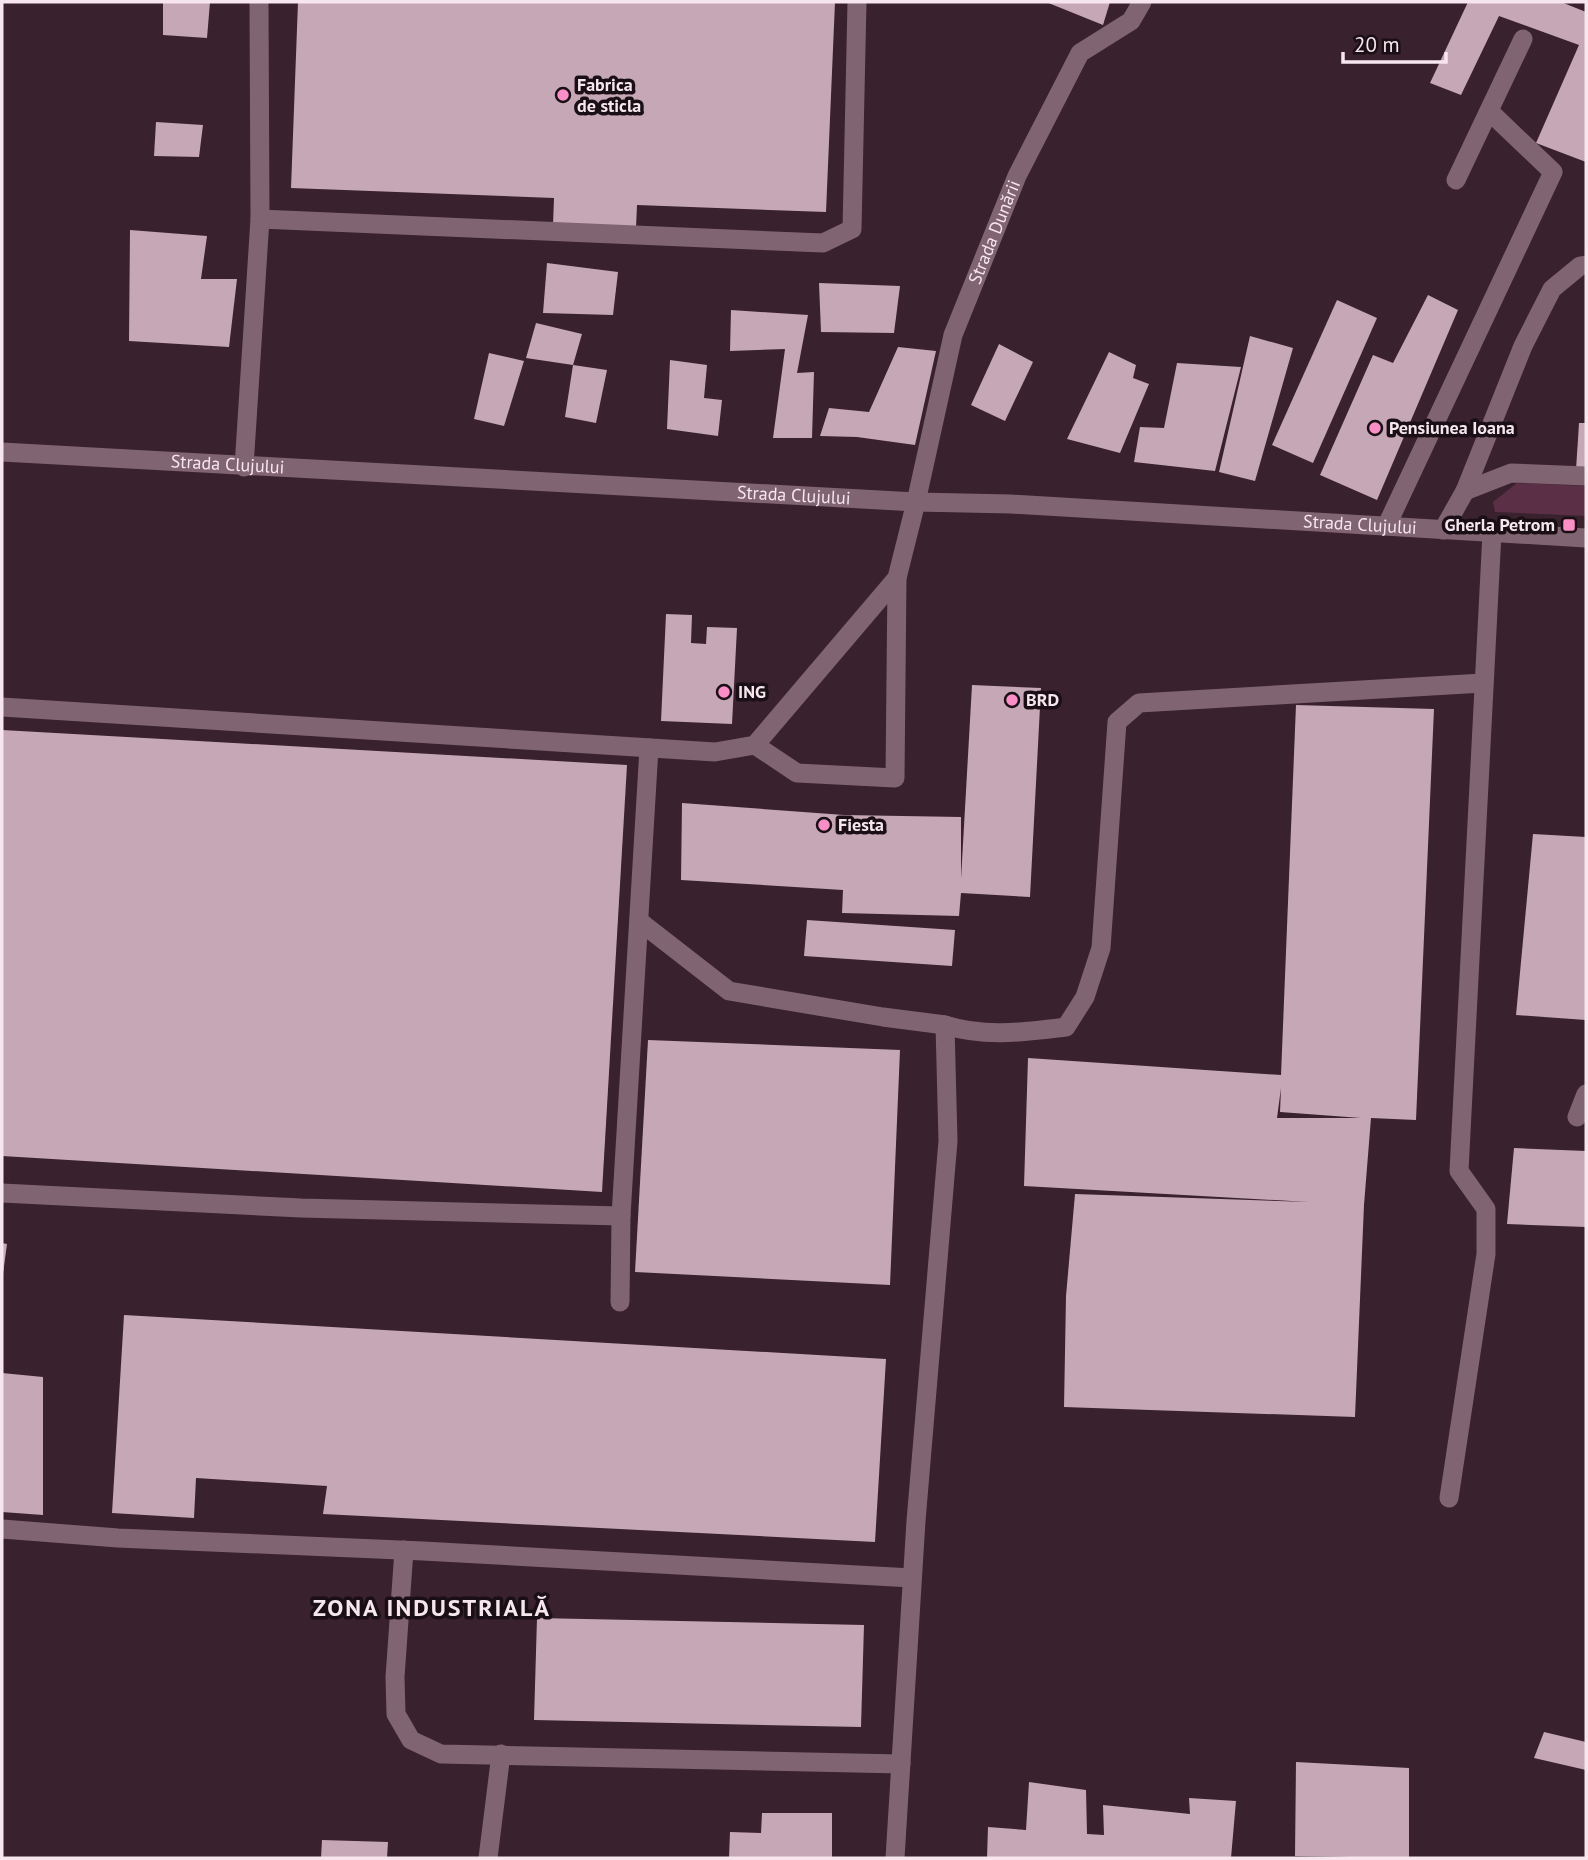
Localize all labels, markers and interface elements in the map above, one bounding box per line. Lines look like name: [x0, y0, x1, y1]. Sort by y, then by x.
scale bar: [1343, 21, 1446, 65]
text: 20 m: [1354, 31, 1400, 58]
place label: Fabrica de sticla: [577, 73, 641, 117]
marker: Fabrica de sticla: [555, 87, 571, 103]
street label: Strada Dunării: [963, 176, 1025, 287]
place label: Pensiunea Ioana: [1389, 416, 1515, 439]
marker: Pensiunea Ioana: [1367, 420, 1383, 436]
street label: Strada Clujului: [170, 449, 285, 478]
street label: Strada Clujului: [736, 480, 851, 509]
street label: Strada Clujului: [1303, 509, 1417, 539]
place label: Gherla Petrom: [1444, 513, 1555, 536]
marker: Gherla Petrom: [1561, 517, 1577, 533]
place label: ING: [738, 680, 766, 703]
marker: ING: [716, 684, 732, 700]
place label: BRD: [1026, 688, 1059, 711]
marker: BRD: [1004, 692, 1020, 708]
place label: Fiesta: [838, 813, 884, 836]
marker: Fiesta: [816, 817, 832, 833]
district label: ZONA INDUSTRIALĂ: [313, 1592, 551, 1623]

